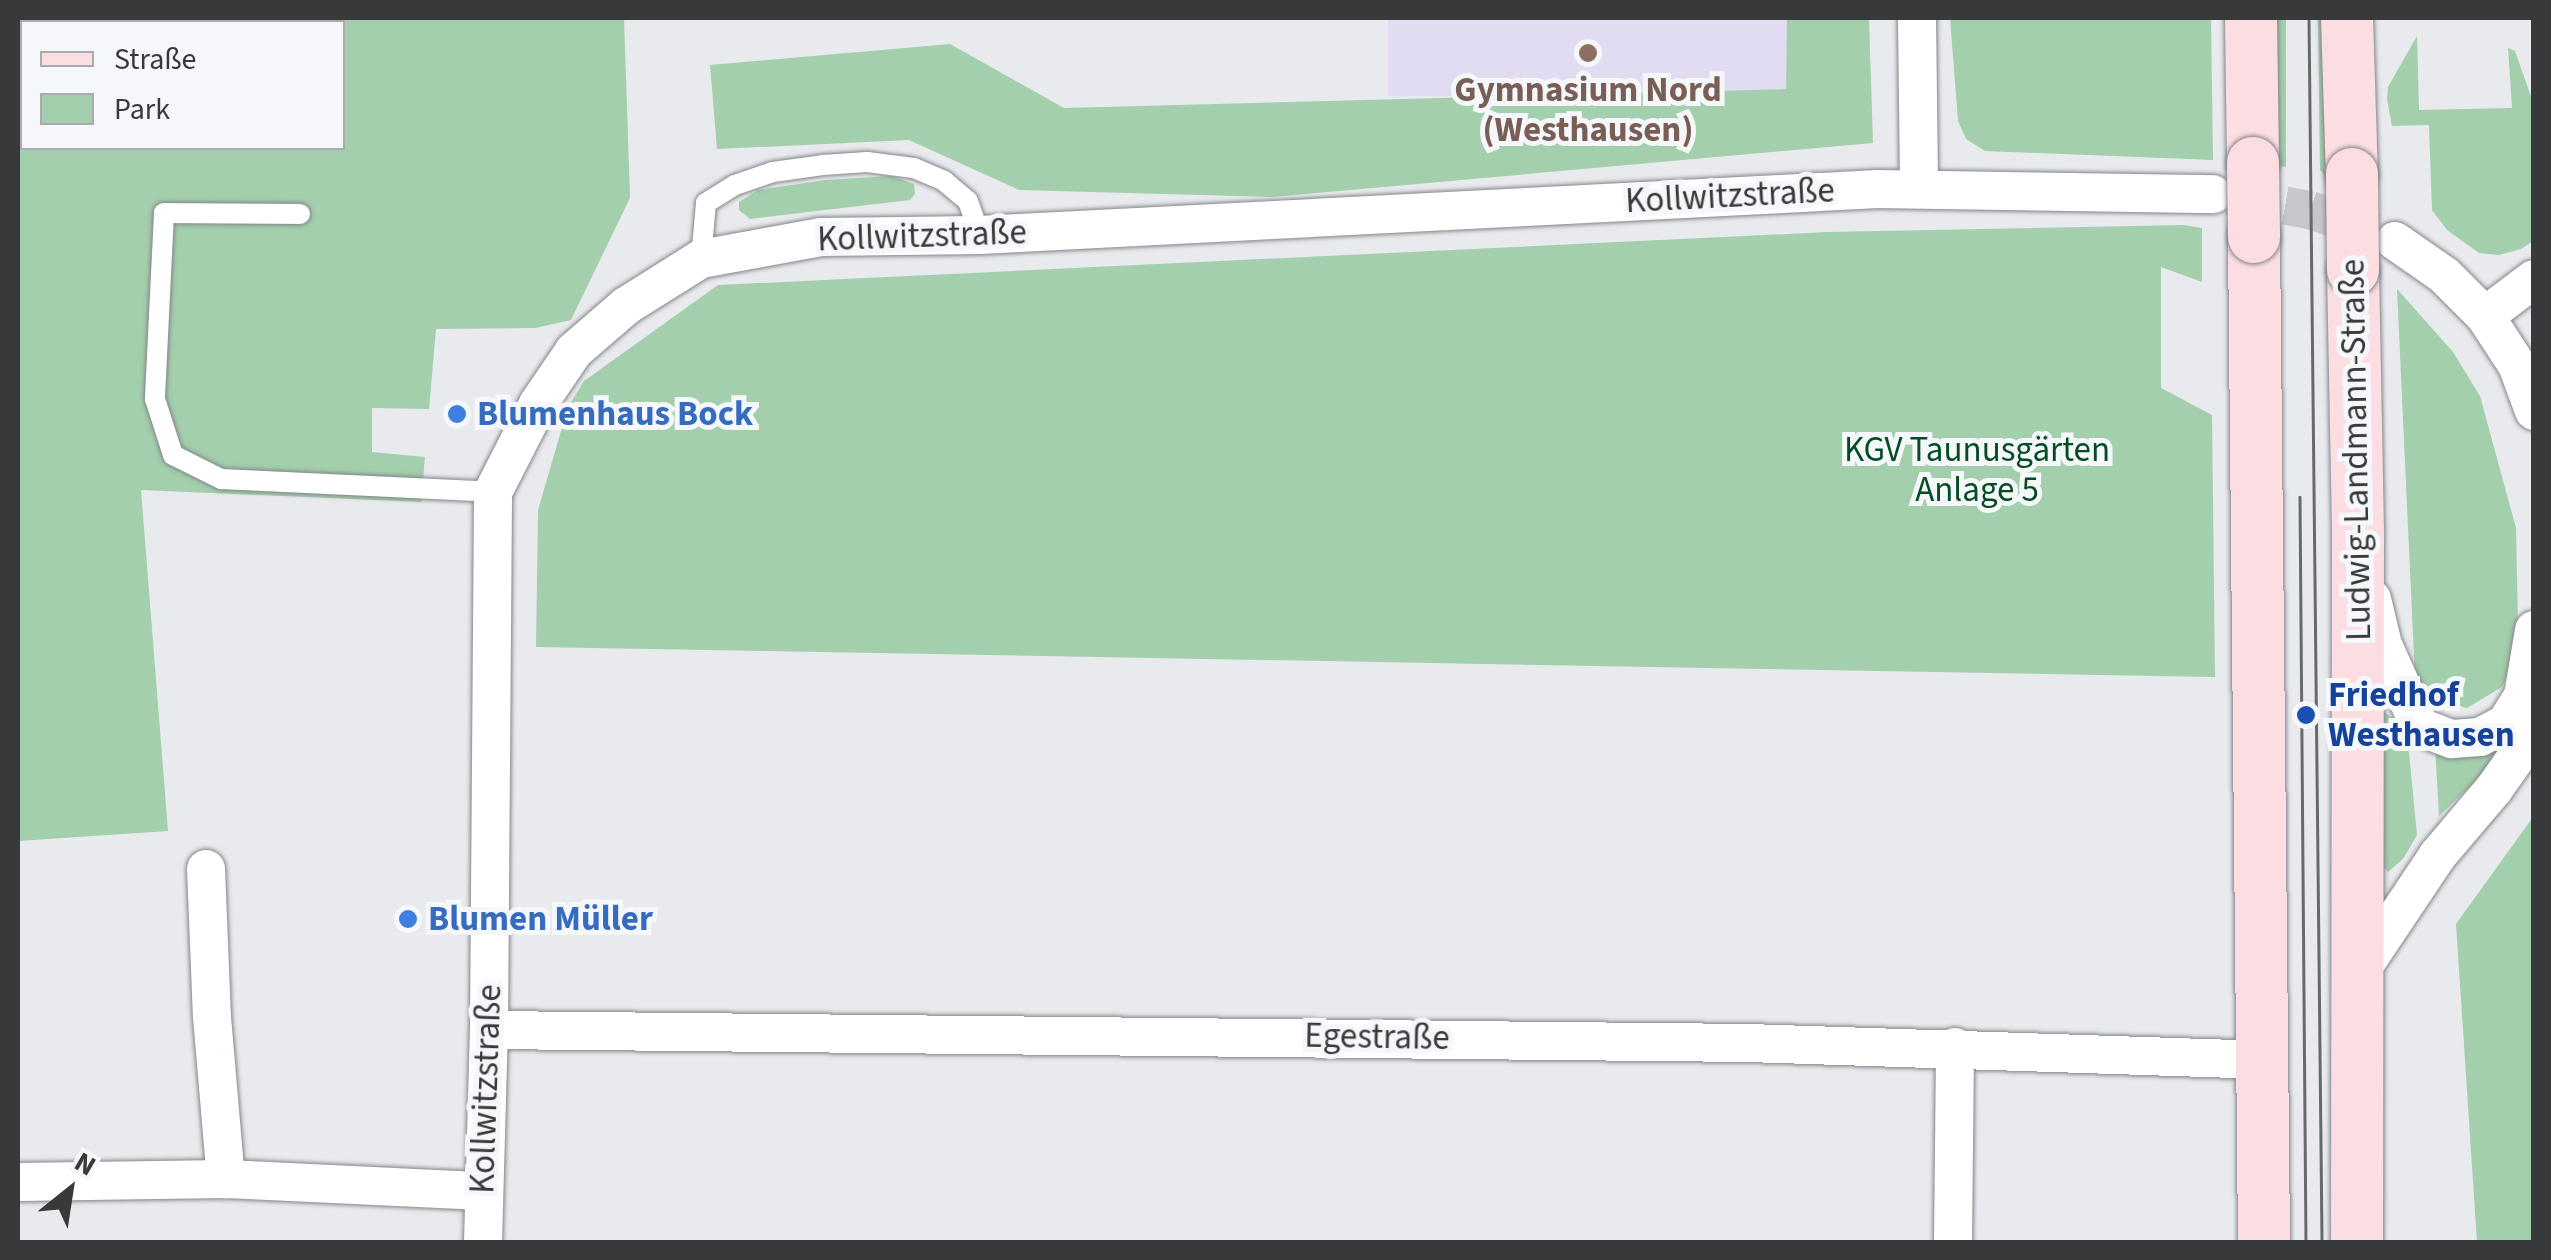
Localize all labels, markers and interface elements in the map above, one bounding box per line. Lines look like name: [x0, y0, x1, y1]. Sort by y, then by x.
legend: [20, 20, 345, 150]
text: Straße: [114, 38, 196, 81]
marker: Gymnasium Nord (Westhausen): [1577, 42, 1599, 64]
place label: Gymnasium Nord (Westhausen): [1454, 69, 1722, 151]
text: Park: [114, 88, 170, 131]
street label: Kollwitzstraße: [1624, 170, 1836, 222]
street label: Kollwitzstraße: [817, 211, 1027, 261]
street label: Ludwig-Landmann-Straße: [2332, 259, 2380, 641]
place label: Blumenhaus Bock: [477, 393, 753, 435]
marker: Blumenhaus Bock: [446, 403, 468, 425]
park label: KGV Taunusgärten Anlage 5: [1844, 429, 2110, 511]
place label: Friedhof Westhausen: [2328, 674, 2515, 756]
marker: Friedhof Westhausen: [2293, 702, 2319, 728]
place label: Blumen Müller: [428, 898, 653, 940]
marker: Blumen Müller: [397, 908, 419, 930]
street label: Kollwitzstraße: [461, 984, 511, 1194]
street label: Egestraße: [1304, 1015, 1450, 1059]
north arrow: [20, 1140, 120, 1240]
text: N: [67, 1142, 103, 1186]

